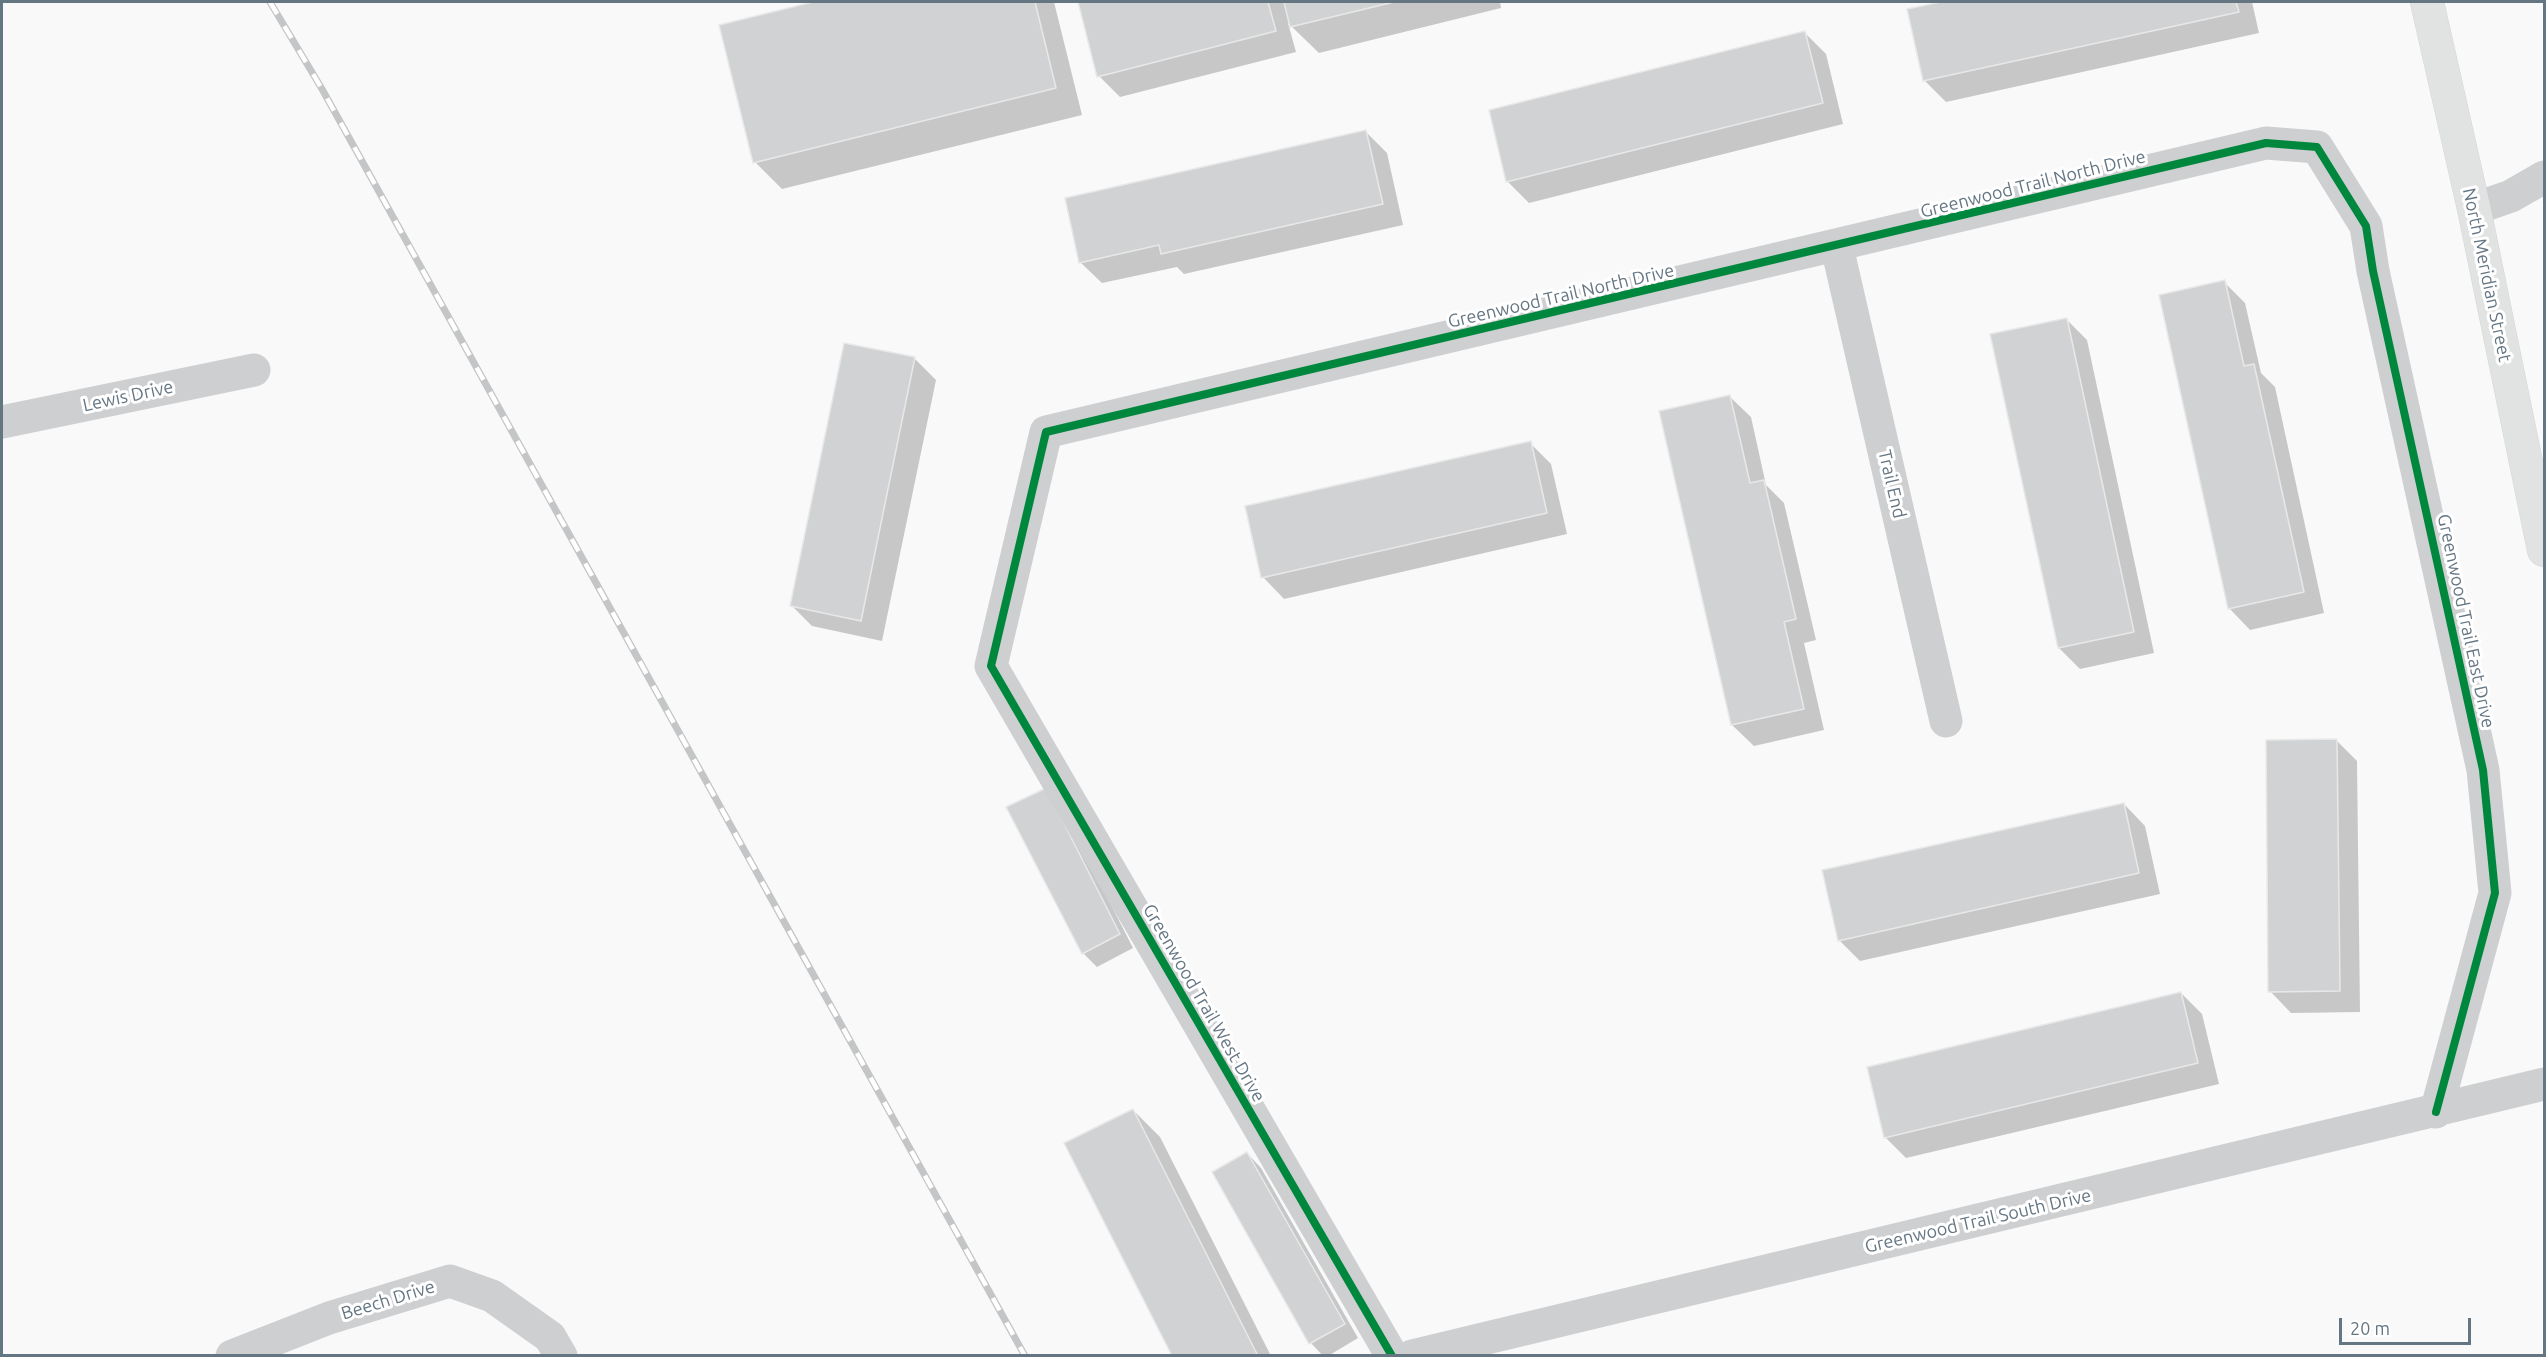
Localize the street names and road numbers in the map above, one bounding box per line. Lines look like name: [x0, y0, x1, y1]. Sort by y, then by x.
street label: Greenwood Trail North Drive: [1918, 146, 2148, 222]
street label: North Meridian Street: [2458, 186, 2516, 364]
street label: Greenwood Trail North Drive: [1446, 259, 1676, 333]
street label: Lewis Drive: [81, 376, 175, 416]
street label: Trail End: [1874, 448, 1910, 520]
street label: Greenwood Trail East Drive: [2433, 512, 2499, 730]
street label: Greenwood Trail West Drive: [1138, 900, 1270, 1106]
street label: Greenwood Trail South Drive: [1863, 1184, 2093, 1258]
street label: Beech Drive: [339, 1276, 437, 1324]

